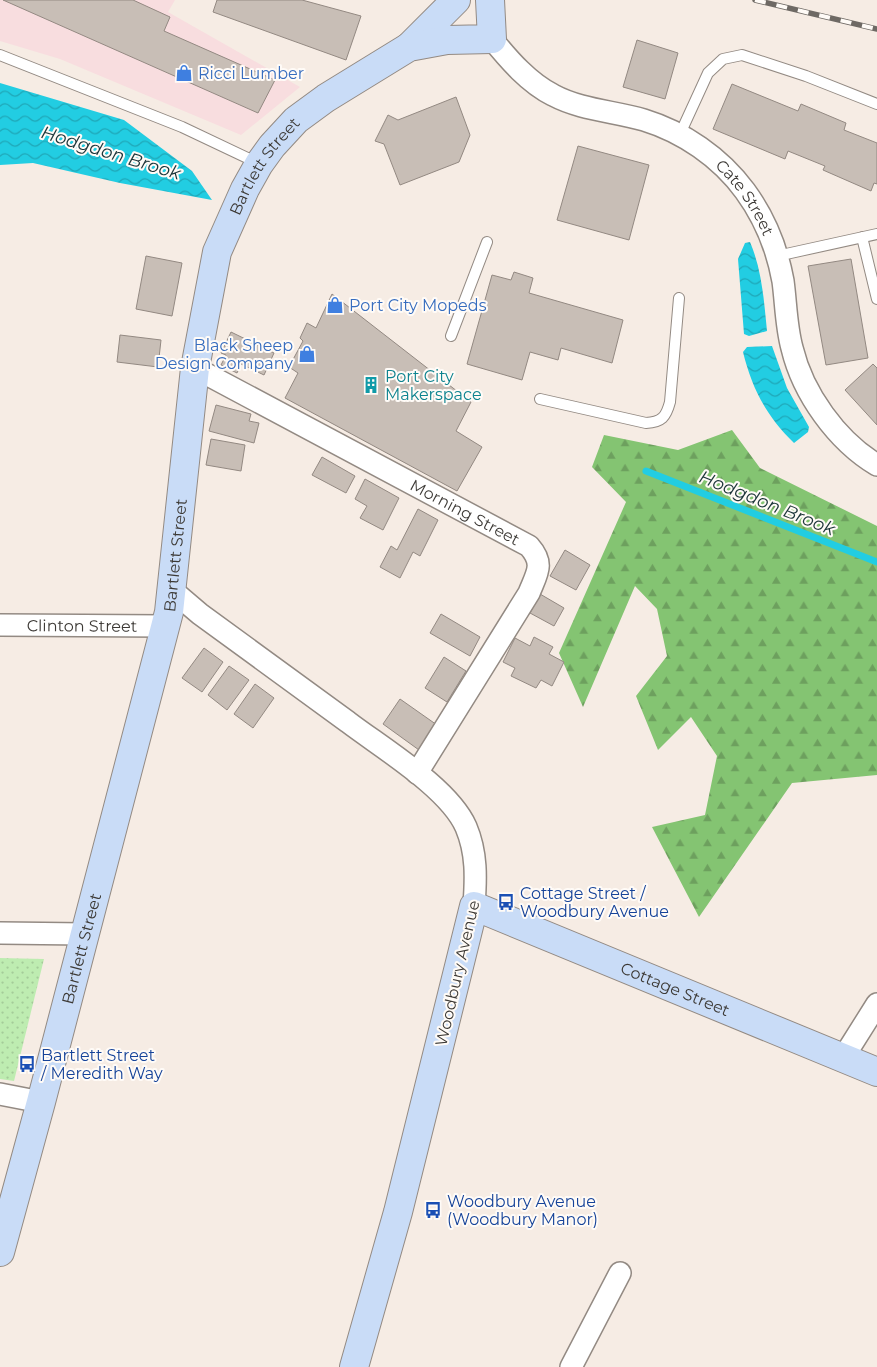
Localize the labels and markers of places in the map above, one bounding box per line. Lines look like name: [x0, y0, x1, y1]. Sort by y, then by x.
shop icon: Ricci Lumber: [174, 63, 194, 83]
place label: Ricci Lumber: [198, 64, 304, 83]
shop icon: Port City Mopeds: [325, 295, 345, 315]
place label: Port City Mopeds: [349, 296, 487, 315]
place label: Black Sheep Design Company: [155, 336, 293, 373]
shop icon: Black Sheep Design Company: [297, 344, 317, 364]
place label: Port City Makerspace: [385, 367, 482, 404]
building icon: Port City Makerspace: [361, 375, 381, 395]
place label: Cottage Street / Woodbury Avenue: [520, 884, 669, 921]
bus stop icon: Cottage Street / Woodbury Avenue: [496, 892, 516, 912]
place label: Bartlett Street / Meredith Way: [40, 1046, 163, 1083]
bus stop icon: Bartlett Street / Meredith Way: [17, 1054, 37, 1074]
place label: Woodbury Avenue (Woodbury Manor): [447, 1192, 598, 1229]
bus stop icon: Woodbury Avenue (Woodbury Manor): [423, 1200, 443, 1220]

